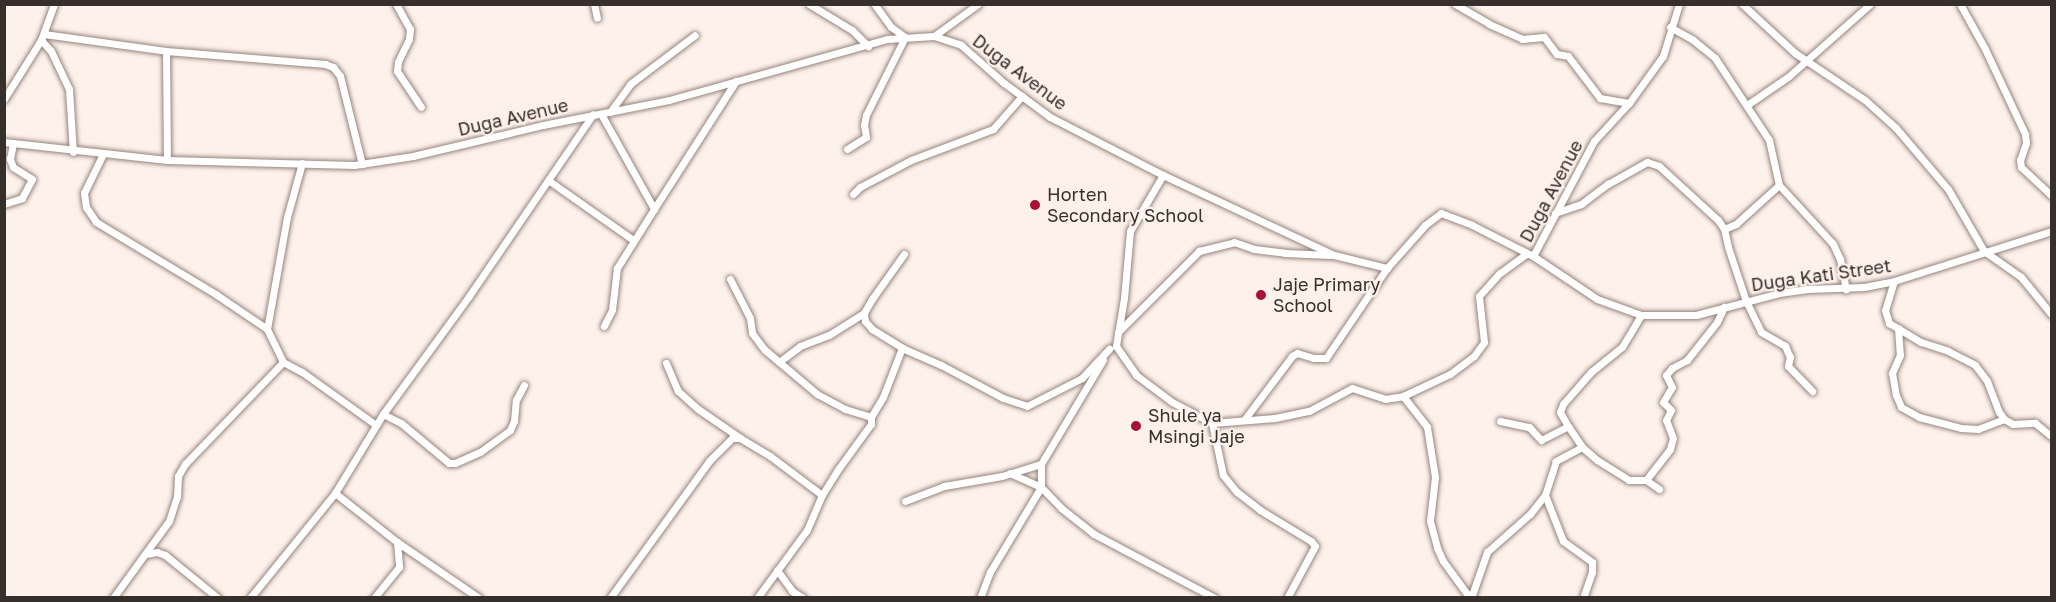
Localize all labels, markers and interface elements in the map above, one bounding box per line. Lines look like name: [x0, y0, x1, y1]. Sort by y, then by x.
street label: Duga Avenue: [968, 29, 1072, 115]
street label: Duga Avenue: [456, 94, 570, 140]
street label: Duga Avenue: [1515, 136, 1587, 246]
place label: Horten Secondary School: [1047, 184, 1204, 226]
marker: Horten Secondary School: [1028, 198, 1042, 212]
street label: Duga Kati Street: [1750, 254, 1892, 296]
place label: Jaje Primary School: [1273, 274, 1380, 316]
marker: Jaje Primary School: [1254, 288, 1268, 302]
place label: Shule ya Msingi Jaje: [1148, 405, 1245, 448]
marker: Shule ya Msingi Jaje: [1129, 419, 1143, 433]

